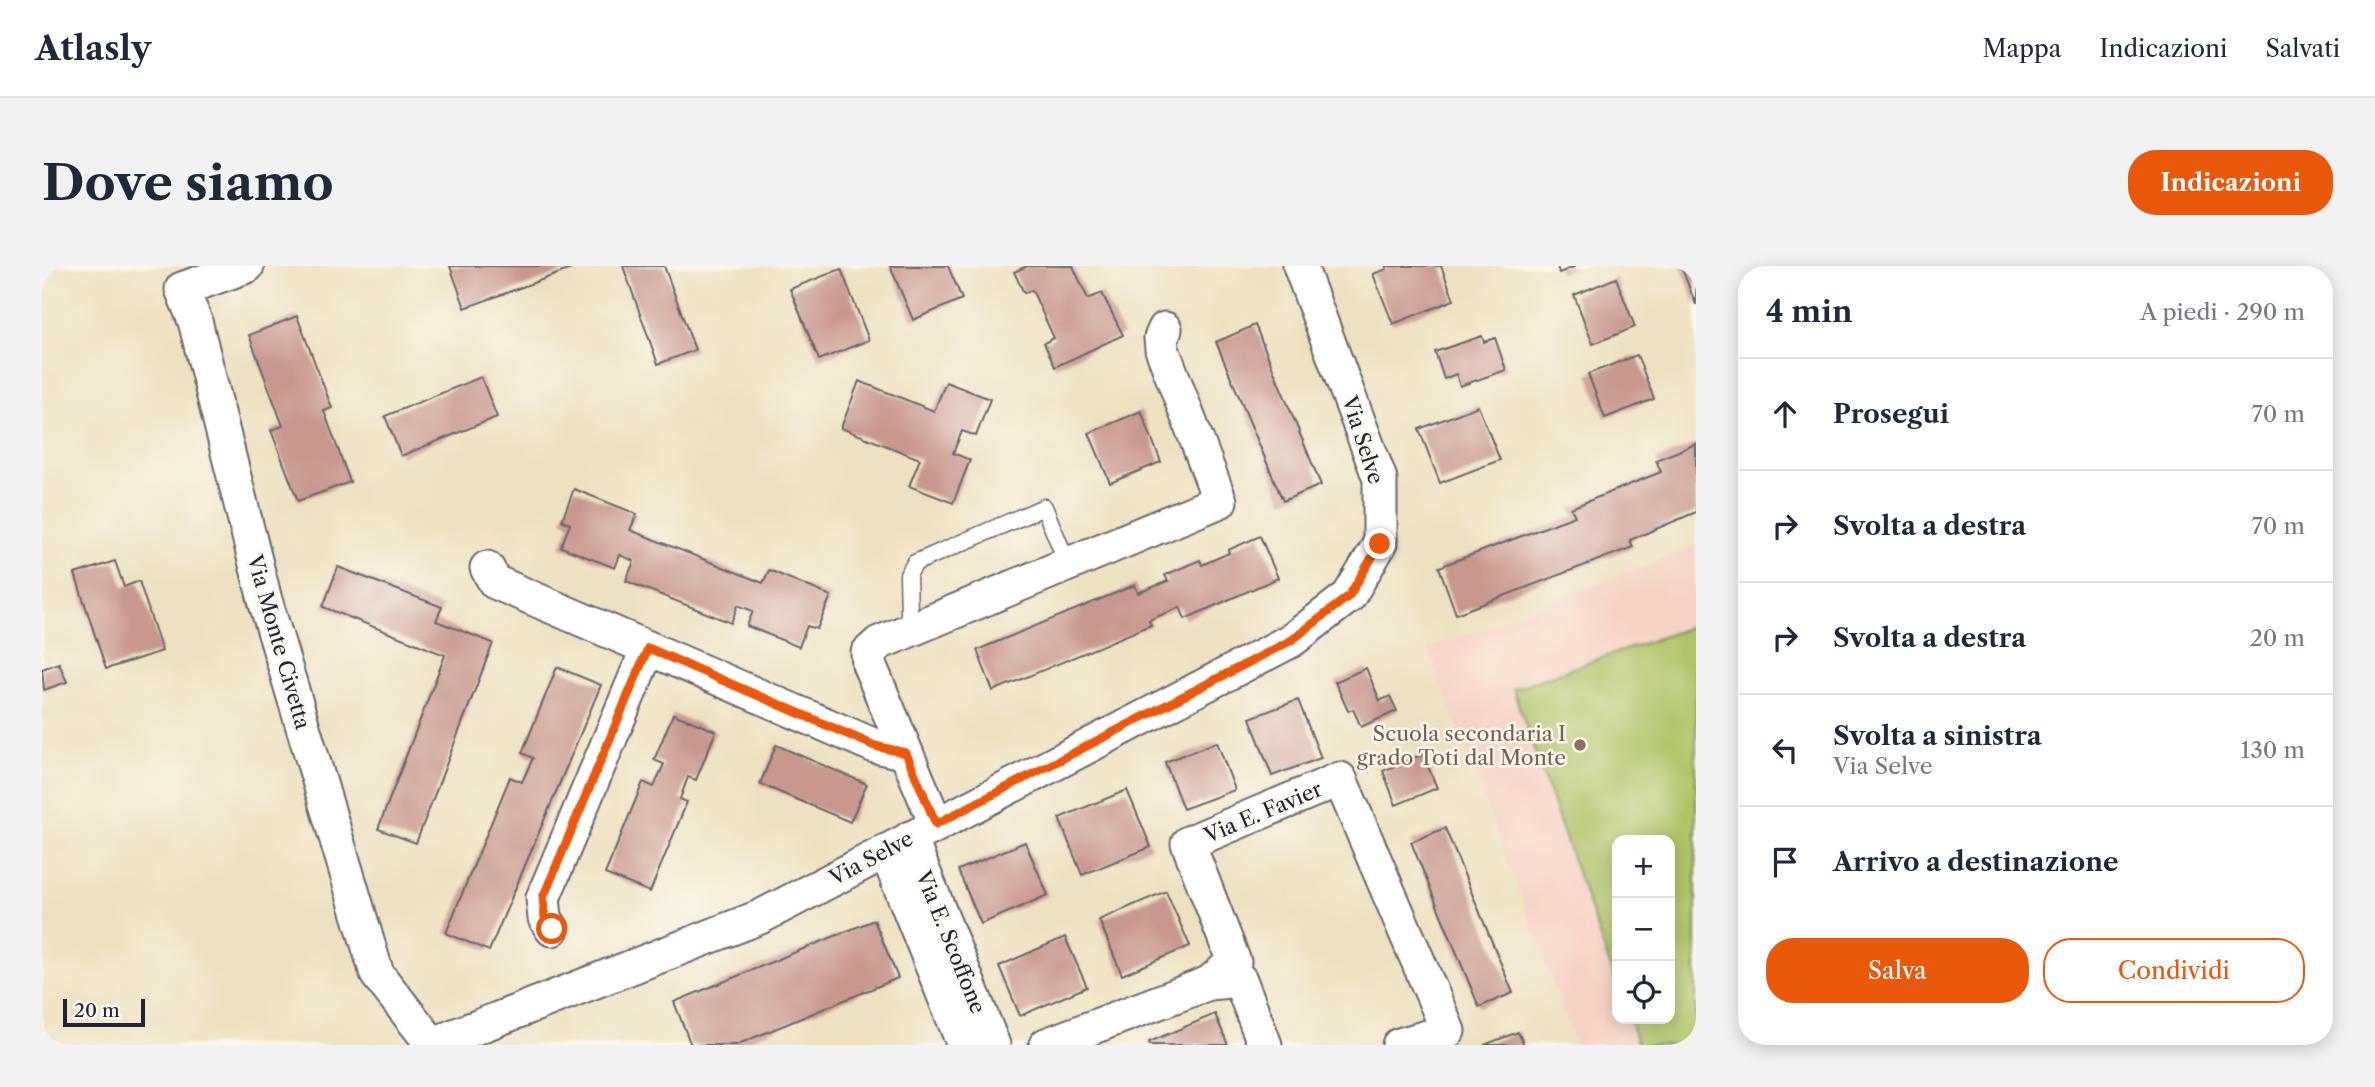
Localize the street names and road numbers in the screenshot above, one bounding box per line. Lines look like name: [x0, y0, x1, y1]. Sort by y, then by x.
street label: Via Selve: [1337, 392, 1389, 487]
street label: Via Monte Civetta: [242, 551, 316, 733]
street label: Via E. Favier: [1200, 776, 1326, 848]
street label: Via Selve: [824, 826, 917, 891]
street label: Via E. Scoffone: [911, 866, 991, 1017]

